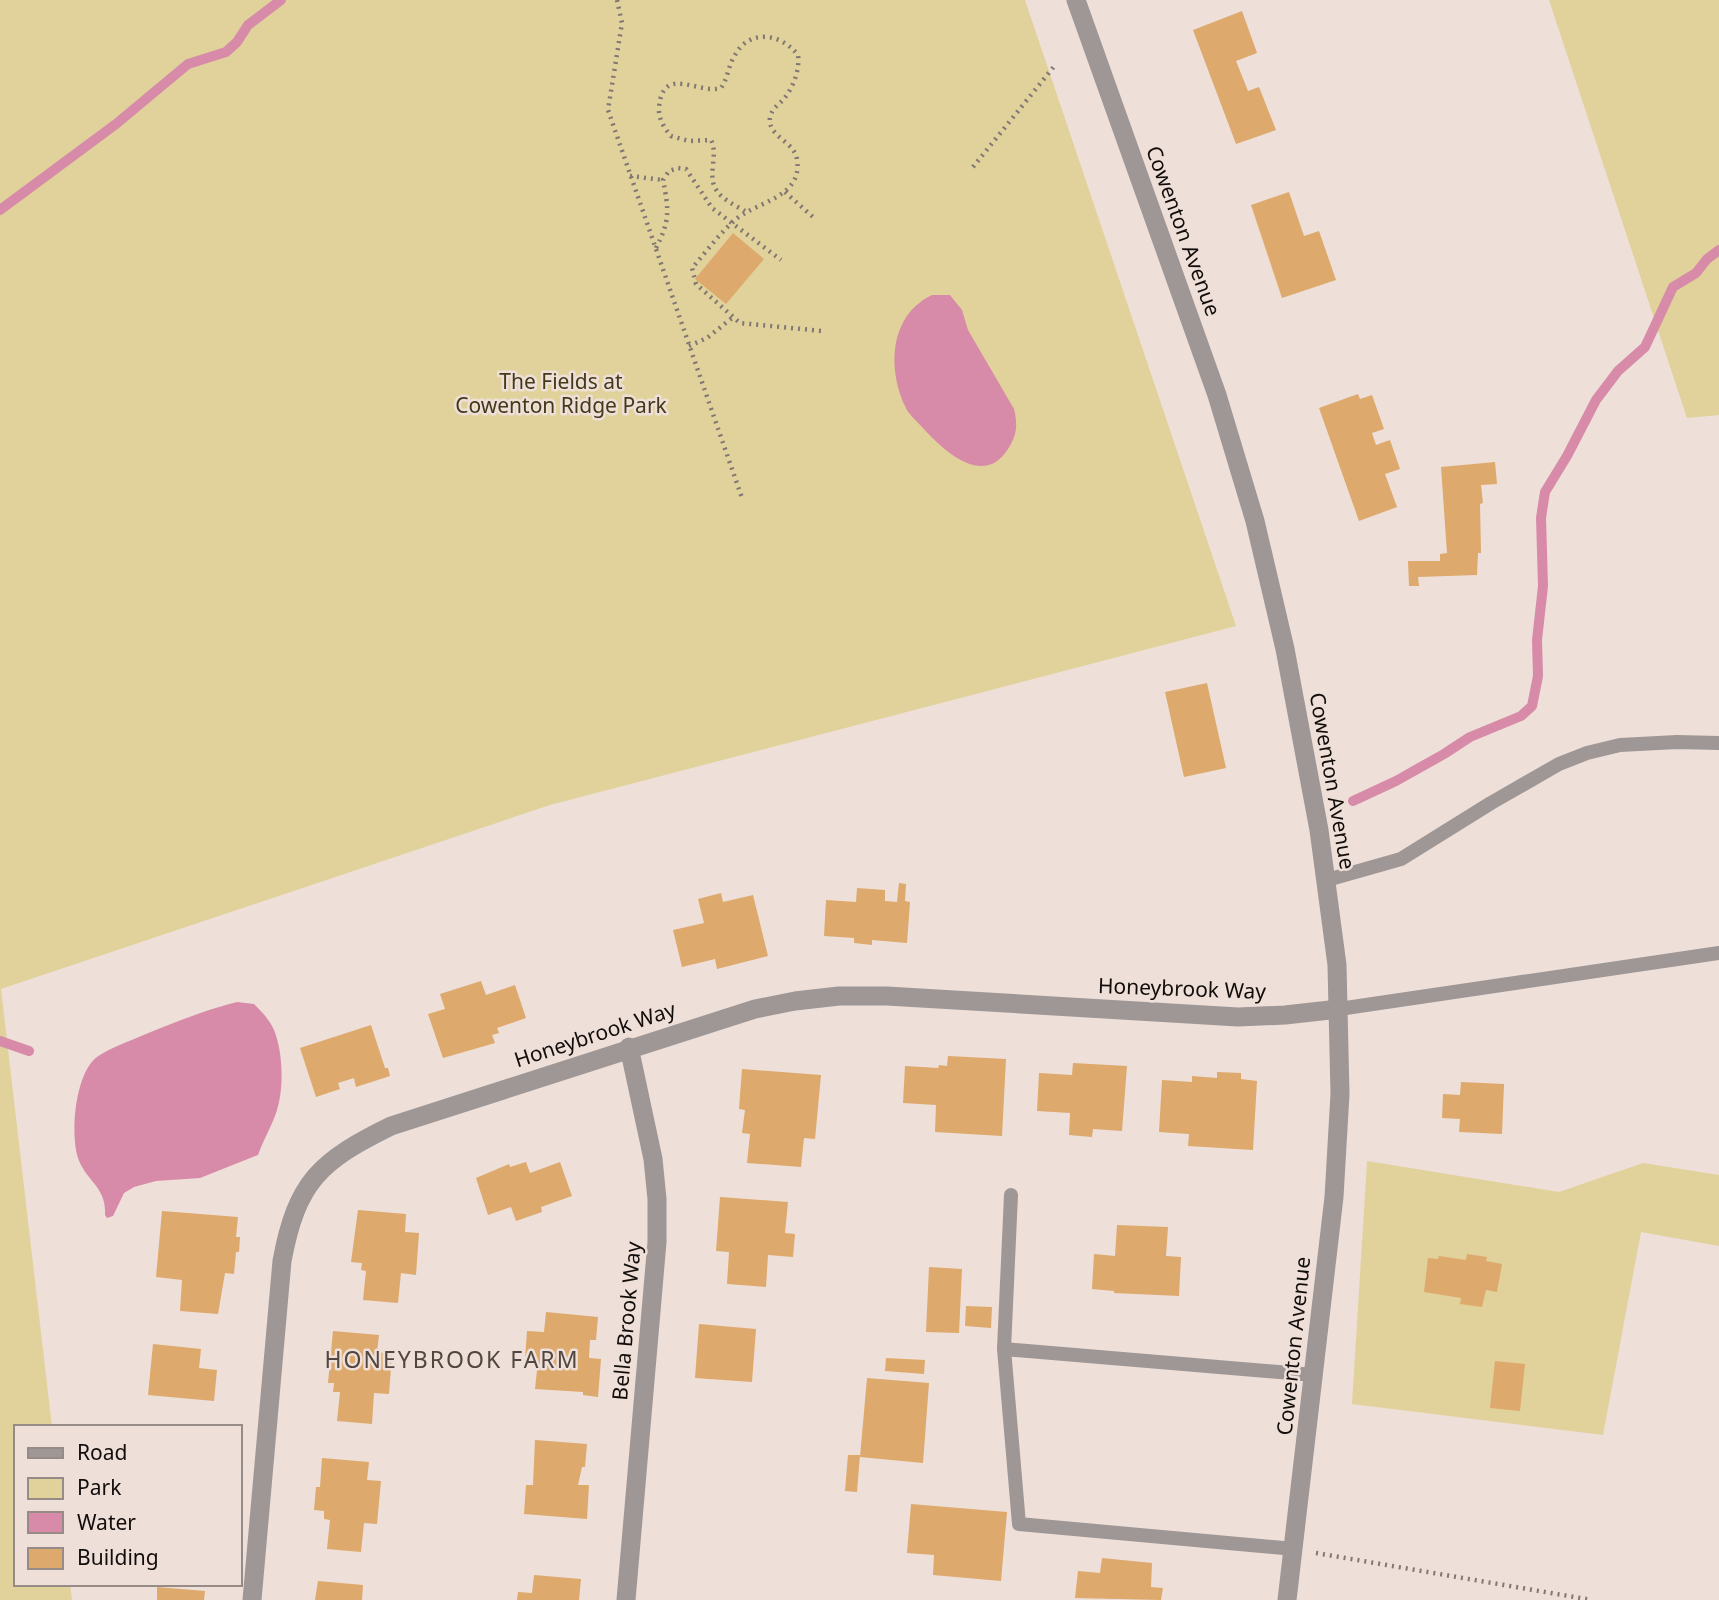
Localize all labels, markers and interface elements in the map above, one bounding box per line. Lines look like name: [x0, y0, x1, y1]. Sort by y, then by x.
street label: Cowenton Avenue: [1140, 142, 1228, 320]
park label: The Fields at Cowenton Ridge Park: [455, 367, 668, 419]
street label: Cowenton Avenue: [1304, 690, 1362, 872]
street label: Honeybrook Way: [1097, 971, 1267, 1005]
street label: Honeybrook Way: [510, 995, 679, 1073]
street label: Bella Brook Way: [605, 1240, 647, 1401]
street label: Cowenton Avenue: [1270, 1255, 1316, 1437]
district label: HONEYBROOK FARM: [324, 1343, 580, 1375]
legend: [14, 1425, 242, 1586]
text: Road: [77, 1438, 127, 1466]
text: Park: [77, 1473, 122, 1501]
text: Water: [77, 1508, 136, 1536]
text: Building: [77, 1543, 159, 1571]

